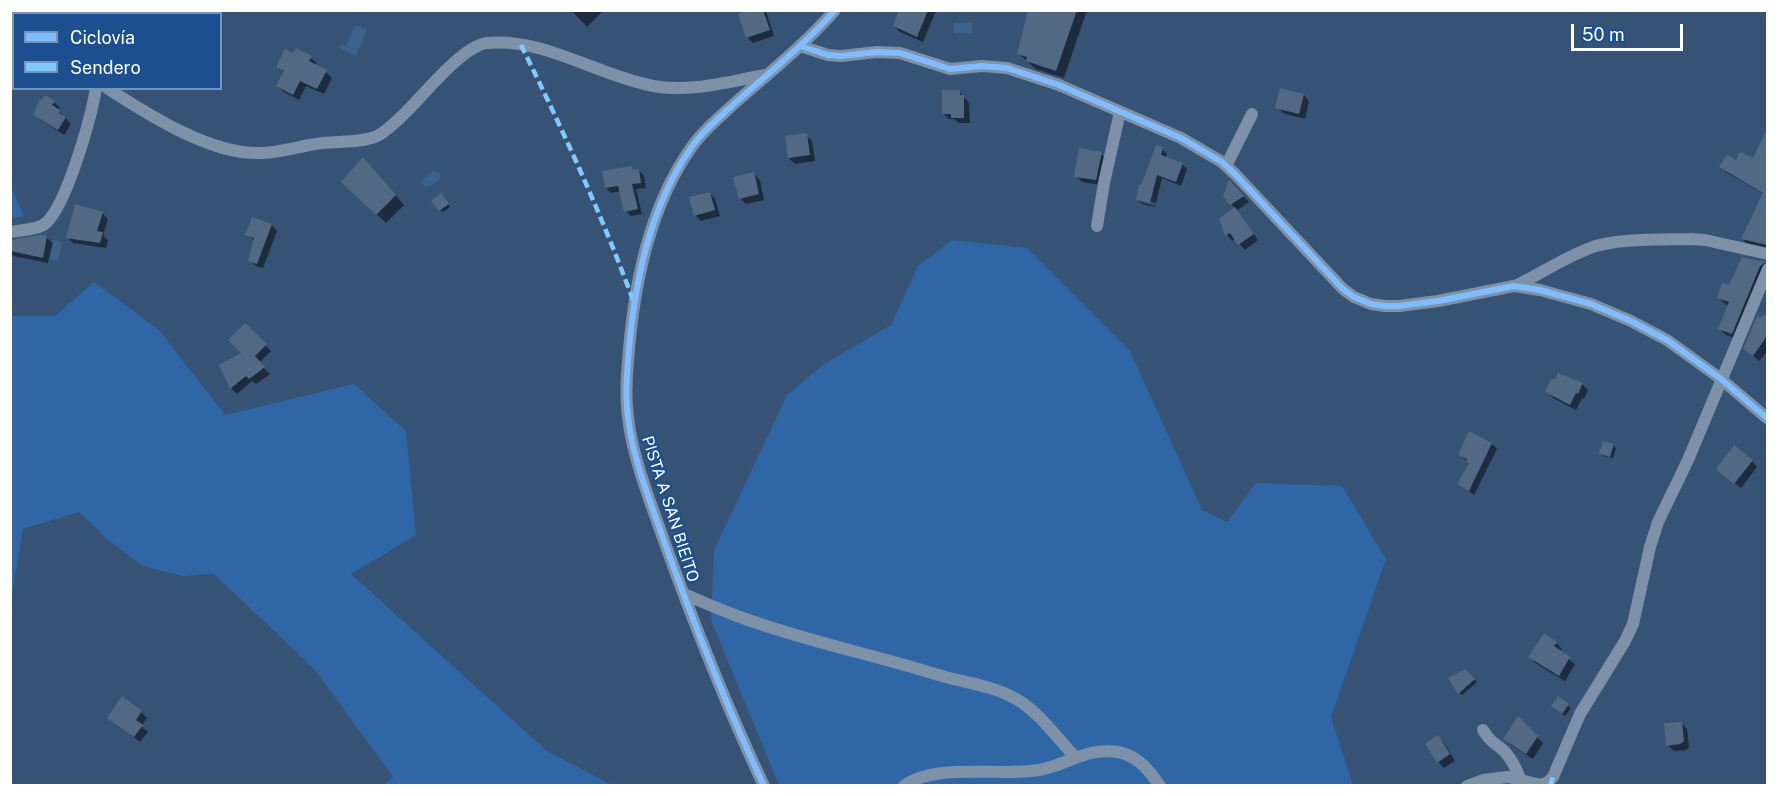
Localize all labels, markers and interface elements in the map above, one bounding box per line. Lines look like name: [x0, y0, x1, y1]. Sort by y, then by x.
legend: [12, 12, 222, 90]
scale bar: [1574, 12, 1686, 50]
text: 50 m: [1582, 24, 1625, 45]
text: Ciclovía: [70, 27, 135, 48]
text: Sendero: [70, 57, 141, 78]
street label: PISTA A SAN BIEITO: [637, 433, 703, 585]

